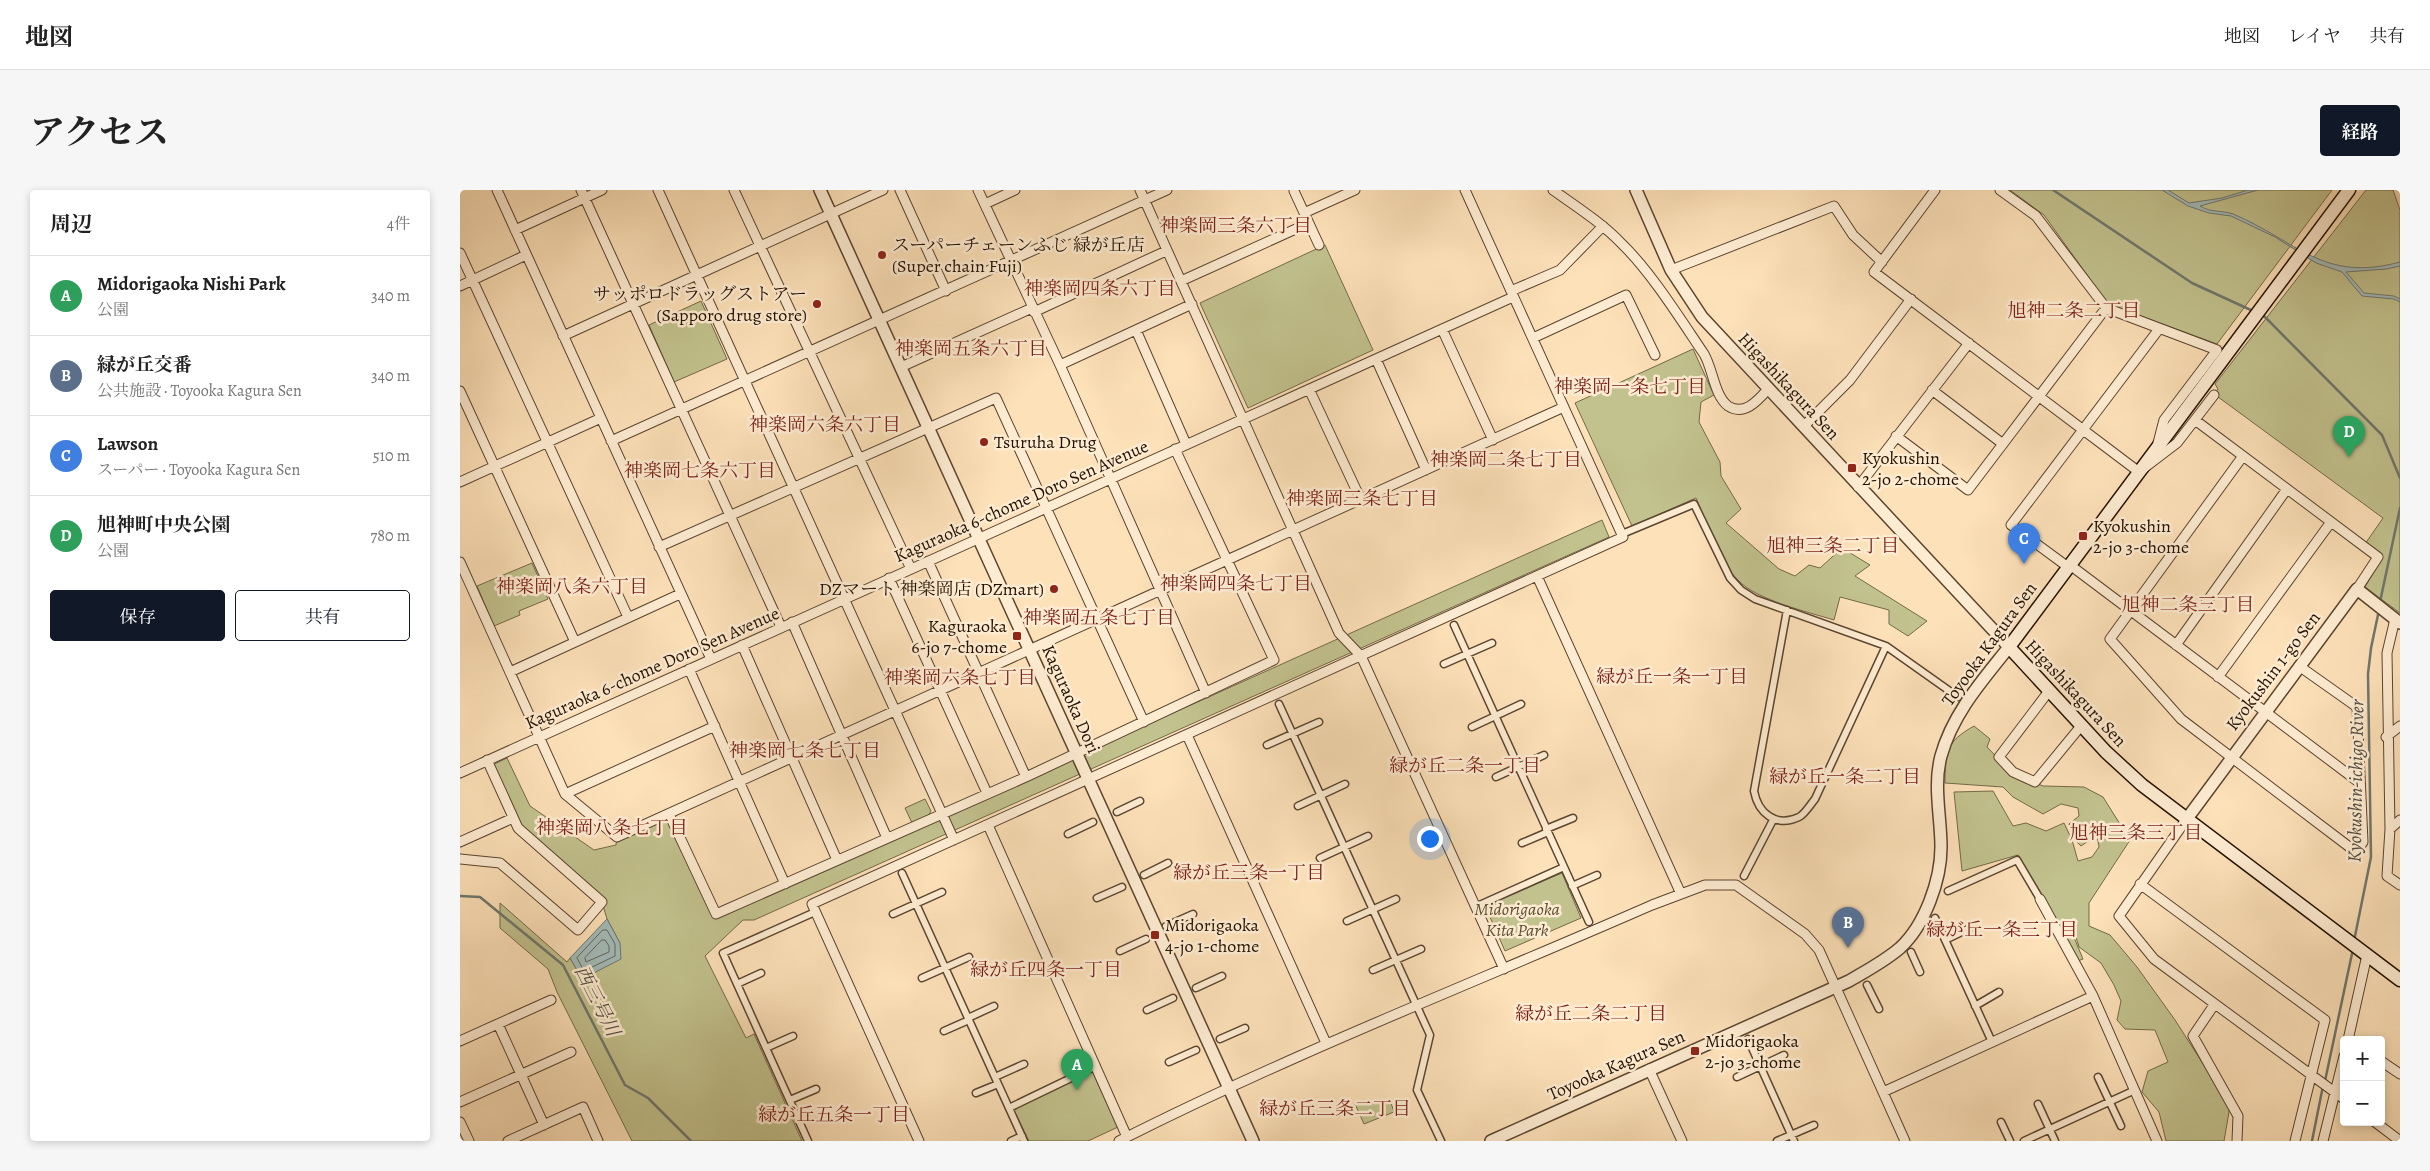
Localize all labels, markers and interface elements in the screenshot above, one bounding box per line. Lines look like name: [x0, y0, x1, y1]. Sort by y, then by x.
text: 地図: [25, 21, 73, 53]
text: 地図: [2224, 24, 2260, 48]
text: レイヤ: [2288, 24, 2341, 48]
text: 共有: [2369, 24, 2405, 48]
button: 経路: [2320, 105, 2400, 156]
text: アクセス: [30, 108, 169, 156]
text: 周辺: [50, 210, 92, 238]
text: 4件: [387, 213, 410, 235]
district label: 神楽岡三条六丁目: [1160, 213, 1312, 239]
place label: スーパーチェーンふじ 緑が丘店 (Super chain Fuji): [892, 233, 1145, 278]
marker: スーパーチェーンふじ 緑が丘店 (Super chain Fuji): [876, 249, 888, 261]
text: Midorigaoka Nishi Park: [97, 271, 286, 297]
district label: 神楽岡四条六丁目: [1024, 276, 1176, 302]
place label: サッポロドラッグストアー (Sapporo drug store): [593, 282, 807, 327]
text: A: [61, 285, 71, 307]
text: 340 m: [371, 285, 410, 307]
marker: サッポロドラッグストアー (Sapporo drug store): [811, 298, 823, 310]
district label: 旭神二条二丁目: [2007, 298, 2141, 324]
text: 公園: [97, 299, 129, 321]
street label: Higashikagura Sen: [1733, 327, 1845, 445]
district label: 神楽岡五条六丁目: [895, 336, 1047, 362]
text: 緑が丘交番: [97, 352, 192, 378]
text: B: [61, 365, 71, 387]
text: 340 m: [371, 365, 410, 387]
district label: 神楽岡一条七丁目: [1554, 374, 1706, 400]
text: 公共施設 · Toyooka Kagura Sen: [97, 380, 302, 402]
district label: 神楽岡六条六丁目: [749, 412, 901, 438]
pin: D: [2333, 416, 2365, 457]
place label: Tsuruha Drug: [994, 430, 1097, 454]
text: Lawson: [97, 431, 158, 457]
street label: Kaguraoka 6-chome Doro Sen Avenue: [890, 434, 1152, 568]
marker: Tsuruha Drug: [978, 436, 990, 448]
text: C: [61, 445, 71, 467]
text: 510 m: [373, 445, 410, 467]
place label: Kyokushin 2-jo 2-chome: [1862, 446, 1959, 491]
district label: 神楽岡二条七丁目: [1430, 447, 1582, 473]
district label: 神楽岡七条六丁目: [624, 458, 776, 484]
text: スーパー · Toyooka Kagura Sen: [97, 459, 300, 481]
marker: Kyokushin 2-jo 2-chome: [1846, 462, 1858, 474]
district label: 神楽岡三条七丁目: [1286, 486, 1438, 512]
text: 旭神町中央公園: [97, 512, 230, 538]
place label: Kyokushin 2-jo 3-chome: [2093, 514, 2189, 559]
pin: C: [2008, 523, 2040, 564]
text: D: [60, 525, 72, 547]
text: 780 m: [371, 525, 410, 547]
marker: Kyokushin 2-jo 3-chome: [2077, 530, 2089, 542]
district label: 旭神三条二丁目: [1766, 533, 1900, 559]
text: 公園: [97, 540, 129, 562]
district label: 神楽岡四条七丁目: [1160, 571, 1312, 597]
district label: 神楽岡八条六丁目: [496, 574, 648, 600]
place label: DZマート 神楽岡店 (DZmart): [819, 577, 1044, 601]
street label: Toyooka Kagura Sen: [1936, 577, 2042, 711]
marker: DZマート 神楽岡店 (DZmart): [1048, 583, 1060, 595]
button: 保存: [50, 590, 225, 641]
button: 共有: [235, 590, 410, 641]
district label: 旭神二条三丁目: [2121, 592, 2255, 618]
street label: Kaguraoka 6-chome Doro Sen Avenue: [521, 601, 783, 735]
district label: 神楽岡五条七丁目: [1023, 605, 1175, 631]
street label: Kyokushin 1-go Sen: [2220, 607, 2326, 735]
place label: Kaguraoka 6-jo 7-chome: [911, 614, 1008, 659]
marker: Kaguraoka 6-jo 7-chome: [1011, 630, 1023, 642]
street label: Higashikagura Sen: [2020, 634, 2132, 752]
street label: Kaguraoka Dori: [1036, 641, 1106, 757]
district label: 緑が丘一条一丁目: [1596, 664, 1748, 690]
district label: 神楽岡六条七丁目: [884, 665, 1036, 691]
water label: Kyokushin-ichigo River: [2342, 698, 2370, 863]
district label: 神楽岡七条七丁目: [729, 738, 881, 764]
district label: 緑が丘二条一丁目: [1389, 753, 1541, 779]
district label: 緑が丘一条二丁目: [1769, 764, 1921, 790]
district label: 神楽岡八条七丁目: [536, 815, 688, 841]
district label: 旭神三条三丁目: [2069, 820, 2203, 846]
your location: [1417, 826, 1443, 852]
district label: 緑が丘三条一丁目: [1173, 860, 1325, 886]
park label: Midorigaoka Kita Park: [1474, 897, 1560, 942]
pin: B: [1832, 907, 1864, 948]
place label: Midorigaoka 4-jo 1-chome: [1165, 913, 1259, 958]
district label: 緑が丘一条三丁目: [1926, 917, 2078, 943]
marker: Midorigaoka 4-jo 1-chome: [1149, 929, 1161, 941]
district label: 緑が丘四条一丁目: [970, 957, 1122, 983]
water label: 西三号川: [568, 961, 627, 1043]
district label: 緑が丘二条二丁目: [1515, 1001, 1667, 1027]
street label: Toyooka Kagura Sen: [1544, 1024, 1688, 1106]
place label: Midorigaoka 2-jo 3-chome: [1705, 1029, 1801, 1074]
map controls: [2340, 1036, 2385, 1126]
button: +: [2340, 1036, 2385, 1081]
marker: Midorigaoka 2-jo 3-chome: [1689, 1045, 1701, 1057]
pin: A: [1061, 1049, 1093, 1090]
button: −: [2340, 1081, 2385, 1126]
district label: 緑が丘三条二丁目: [1259, 1096, 1411, 1122]
district label: 緑が丘五条一丁目: [758, 1102, 910, 1128]

